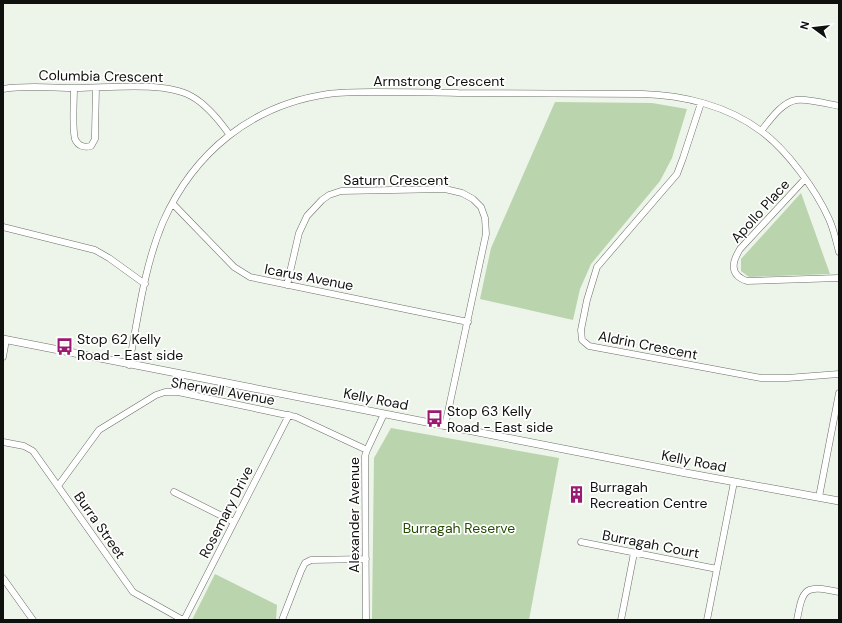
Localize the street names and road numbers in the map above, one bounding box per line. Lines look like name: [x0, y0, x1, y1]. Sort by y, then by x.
street label: Columbia Crescent: [38, 66, 164, 86]
street label: Armstrong Crescent: [373, 72, 505, 90]
street label: Saturn Crescent: [343, 171, 449, 189]
street label: Apollo Place: [727, 175, 793, 247]
street label: Icarus Avenue: [263, 260, 355, 294]
street label: Aldrin Crescent: [597, 327, 699, 363]
street label: Sherwell Avenue: [170, 373, 276, 409]
street label: Kelly Road: [342, 384, 410, 414]
street label: Kelly Road: [660, 446, 728, 476]
street label: Alexander Avenue: [345, 457, 363, 573]
street label: Rosemary Drive: [195, 463, 257, 561]
street label: Burra Street: [70, 488, 130, 562]
street label: Burragah Court: [601, 526, 701, 562]

